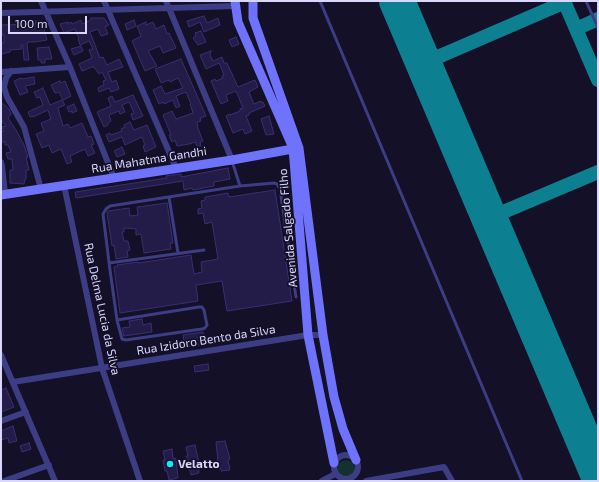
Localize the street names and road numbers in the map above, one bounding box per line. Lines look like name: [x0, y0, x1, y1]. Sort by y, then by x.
street label: Rua Mahatma Gandhi: [90, 144, 208, 176]
street label: Avenida Salgado Filho: [276, 168, 300, 288]
street label: Rua Delma Lucia da Silva: [81, 242, 123, 376]
street label: Rua Izidoro Bento da Silva: [135, 322, 277, 358]

